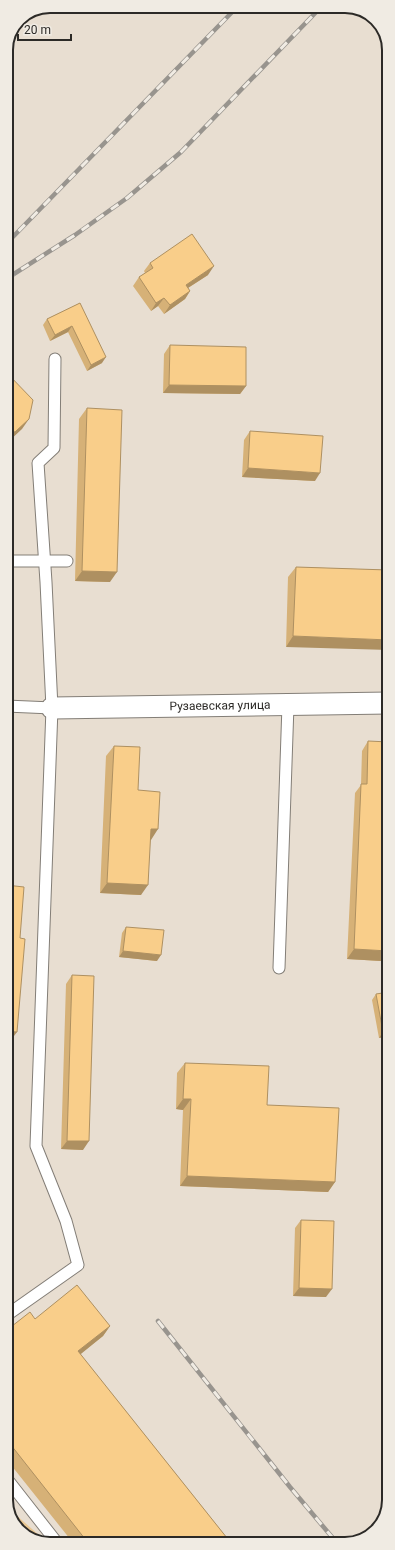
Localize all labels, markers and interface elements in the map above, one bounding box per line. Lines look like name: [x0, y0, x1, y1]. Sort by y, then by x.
scale bar: [18, 16, 71, 42]
text: 20 m: [24, 23, 51, 37]
street label: Рузаевская улица: [169, 698, 271, 713]

